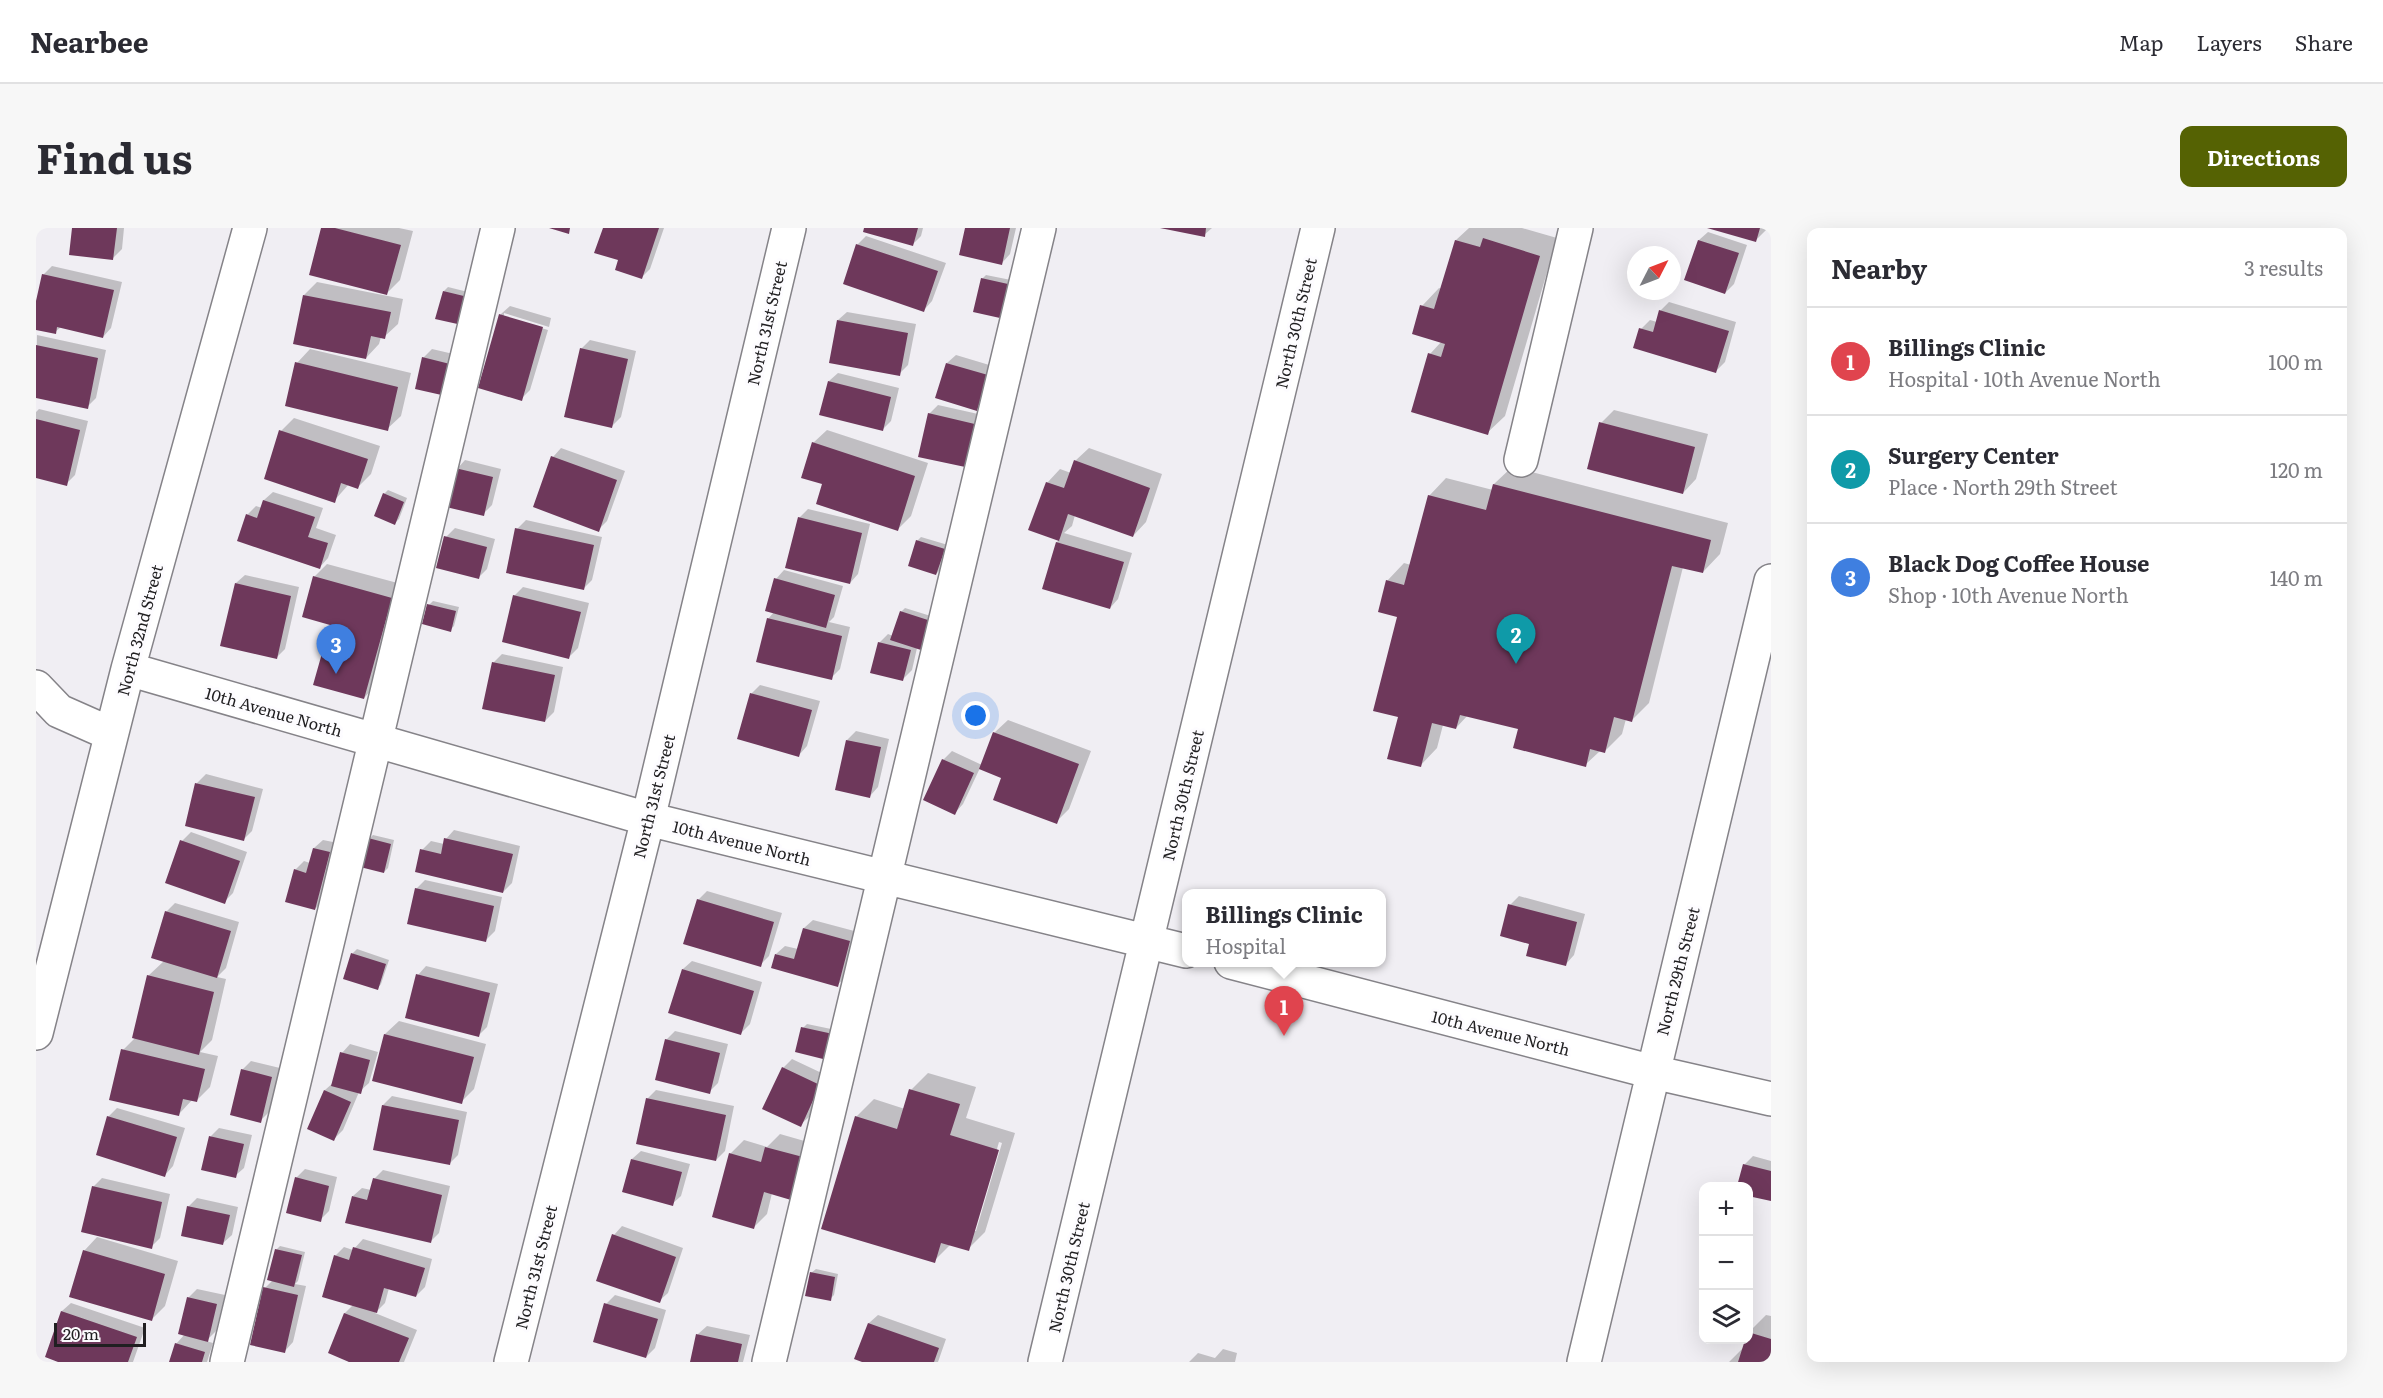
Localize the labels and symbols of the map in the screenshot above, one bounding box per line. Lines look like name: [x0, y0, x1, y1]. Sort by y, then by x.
north arrow: [1627, 246, 1681, 300]
street label: North 30th Street: [1268, 255, 1322, 391]
street label: North 31st Street: [740, 258, 792, 388]
street label: North 32nd Street: [110, 561, 168, 698]
pin: 2: [1496, 614, 1536, 664]
pin: 3: [316, 624, 356, 674]
street label: 10th Avenue North: [203, 680, 346, 742]
your location: [961, 701, 990, 730]
street label: North 30th Street: [1155, 727, 1209, 863]
street label: North 31st Street: [626, 731, 680, 861]
street label: 10th Avenue North: [670, 813, 814, 871]
street label: North 29th Street: [1649, 903, 1705, 1038]
pin: 1: [1264, 986, 1304, 1036]
street label: 10th Avenue North: [1429, 1003, 1573, 1061]
street label: North 30th Street: [1041, 1199, 1095, 1335]
street label: North 31st Street: [508, 1202, 562, 1332]
scale bar: [54, 1320, 146, 1348]

